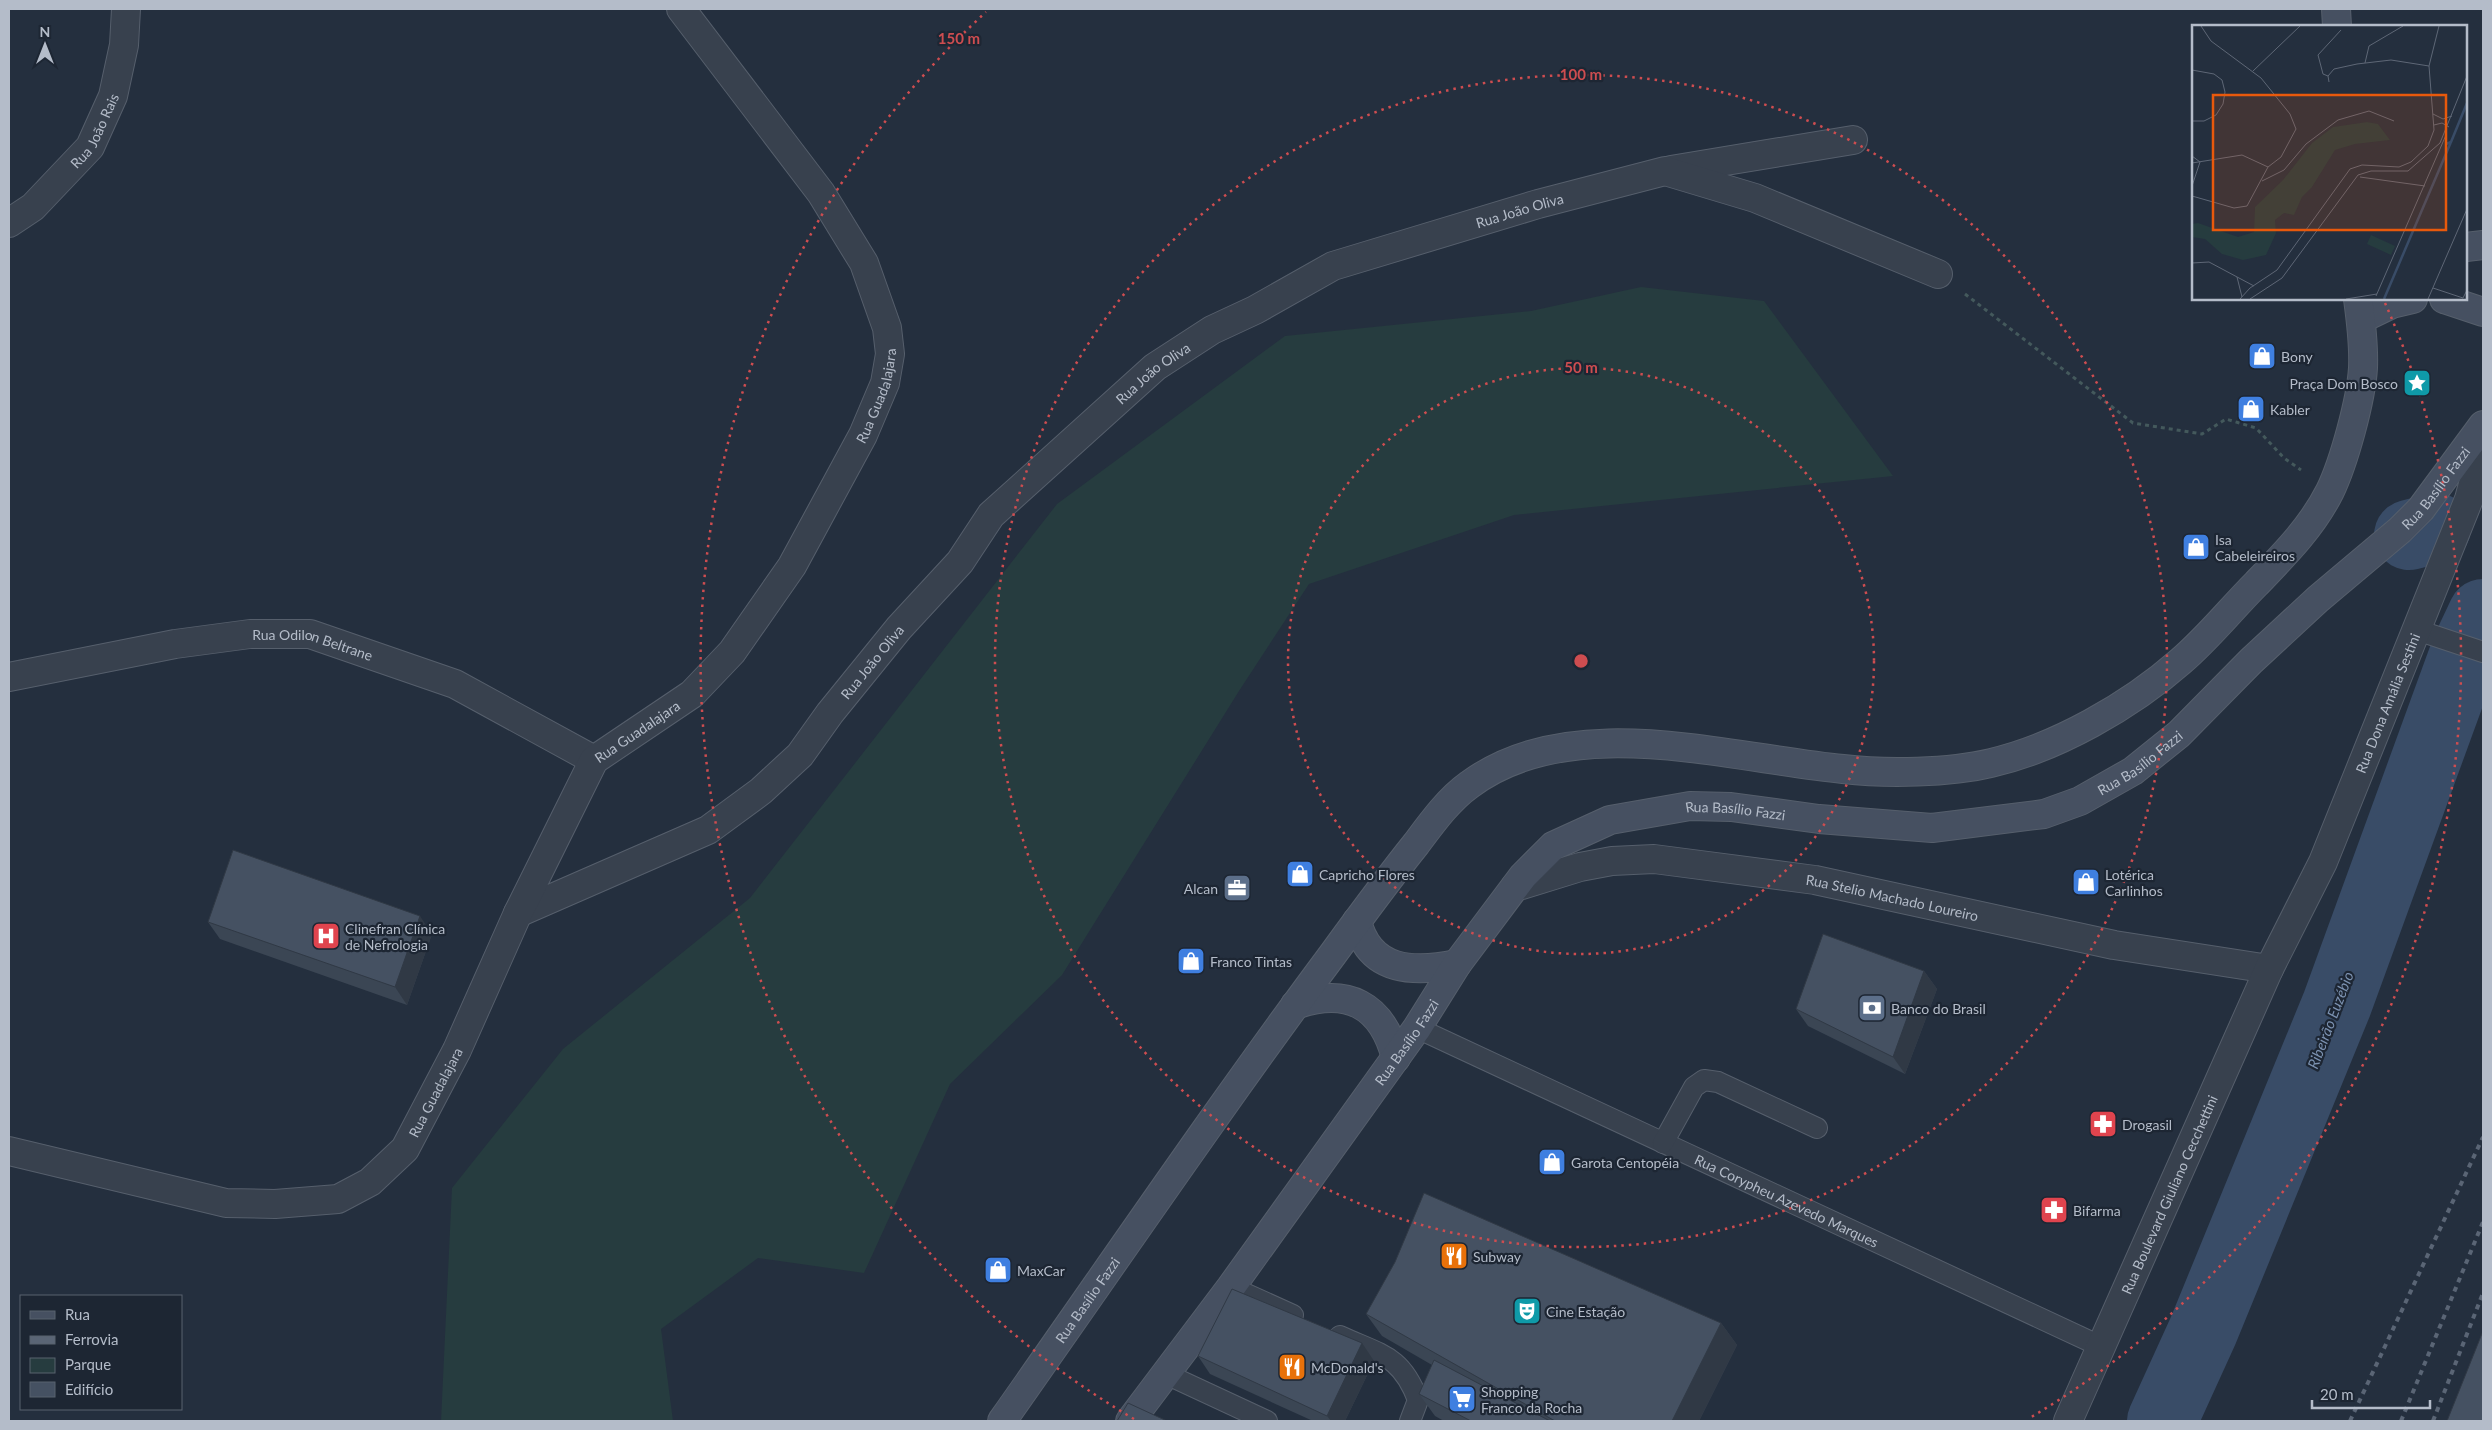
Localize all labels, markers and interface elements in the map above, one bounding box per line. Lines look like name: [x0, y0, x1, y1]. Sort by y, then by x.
north arrow: [20, 20, 70, 70]
text: N: [40, 23, 50, 40]
inset map: [2192, 25, 2467, 300]
text: 150 m: [938, 29, 980, 47]
text: 100 m: [1560, 65, 1602, 83]
street label: Rua João Rais: [66, 90, 122, 171]
street label: Rua João Oliva: [1474, 189, 1565, 231]
street label: Rua João Oliva: [1112, 338, 1193, 407]
shop icon: Bony: [2247, 341, 2277, 371]
street label: Rua Guadalajara: [852, 348, 899, 446]
place label: Bony: [2281, 348, 2314, 365]
text: 50 m: [1564, 358, 1598, 376]
place icon: Praça Dom Bosco: [2402, 368, 2432, 398]
place label: Praça Dom Bosco: [2290, 375, 2398, 392]
shop icon: Kabler: [2236, 394, 2266, 424]
place label: Kabler: [2270, 401, 2310, 418]
street label: Rua Basílio Fazzi: [2398, 443, 2473, 532]
place label: Isa Cabeleireiros: [2215, 531, 2295, 564]
shop icon: Isa Cabeleireiros: [2181, 532, 2211, 562]
street label: Rua João Oliva: [837, 621, 907, 702]
street label: Rua Odilon Beltrane: [252, 626, 375, 664]
street label: Rua Dona Amália Sestini: [2351, 630, 2423, 775]
centre of rings: [1572, 652, 1590, 670]
street label: Rua Guadalajara: [591, 696, 683, 766]
street label: Rua Basílio Fazzi: [2094, 726, 2186, 798]
street label: Rua Basílio Fazzi: [1684, 797, 1787, 823]
shop icon: Capricho Flores: [1285, 859, 1315, 889]
place label: Capricho Flores: [1319, 866, 1415, 883]
place label: Lotérica Carlinhos: [2105, 866, 2163, 899]
shop icon: Lotérica Carlinhos: [2071, 867, 2101, 897]
street label: Rua Stelio Machado Loureiro: [1805, 870, 1980, 924]
office icon: Alcan: [1222, 873, 1252, 903]
place label: Alcan: [1184, 880, 1218, 897]
place label: Clinefran Clínica de Nefrologia: [345, 920, 445, 953]
hospital icon: Clinefran Clínica de Nefrologia: [311, 921, 341, 951]
shop icon: Franco Tintas: [1176, 946, 1206, 976]
place label: Franco Tintas: [1210, 953, 1292, 970]
water label: Ribeirão Euzébio: [2303, 969, 2357, 1071]
bank icon: Banco do Brasil: [1857, 993, 1887, 1023]
street label: Rua Basílio Fazzi: [1370, 996, 1442, 1088]
place label: Banco do Brasil: [1891, 1000, 1986, 1017]
street label: Rua Guadalajara: [404, 1044, 465, 1140]
street label: Rua Boulevard Giuliano Cecchettini: [2117, 1092, 2220, 1297]
pharmacy icon: Drogasil: [2088, 1109, 2118, 1139]
place label: Drogasil: [2122, 1116, 2172, 1133]
shop icon: Garota Centopéia: [1537, 1147, 1567, 1177]
street label: Rua Corypheu Azevedo Marques: [1692, 1150, 1881, 1250]
place label: Garota Centopéia: [1571, 1154, 1679, 1171]
pharmacy icon: Bifarma: [2039, 1195, 2069, 1225]
place label: Bifarma: [2073, 1202, 2121, 1219]
restaurant icon: Subway: [1439, 1241, 1469, 1271]
place label: Subway: [1473, 1248, 1522, 1265]
street label: Rua Basílio Fazzi: [1051, 1254, 1123, 1346]
shop icon: MaxCar: [983, 1255, 1013, 1285]
place label: MaxCar: [1017, 1262, 1065, 1279]
legend: [20, 1295, 182, 1410]
theatre icon: Cine Estação: [1512, 1296, 1542, 1326]
place label: Cine Estação: [1546, 1303, 1625, 1320]
text: Rua: [65, 1305, 90, 1323]
text: Ferrovia: [65, 1330, 118, 1348]
restaurant icon: McDonald's: [1277, 1352, 1307, 1382]
text: Parque: [65, 1355, 111, 1373]
place label: McDonald's: [1311, 1359, 1384, 1376]
scale bar: [2312, 1378, 2430, 1410]
text: Edifício: [65, 1380, 113, 1398]
place label: Shopping Franco da Rocha: [1481, 1383, 1582, 1416]
supermarket icon: Shopping Franco da Rocha: [1447, 1384, 1477, 1414]
text: 20 m: [2320, 1385, 2354, 1403]

